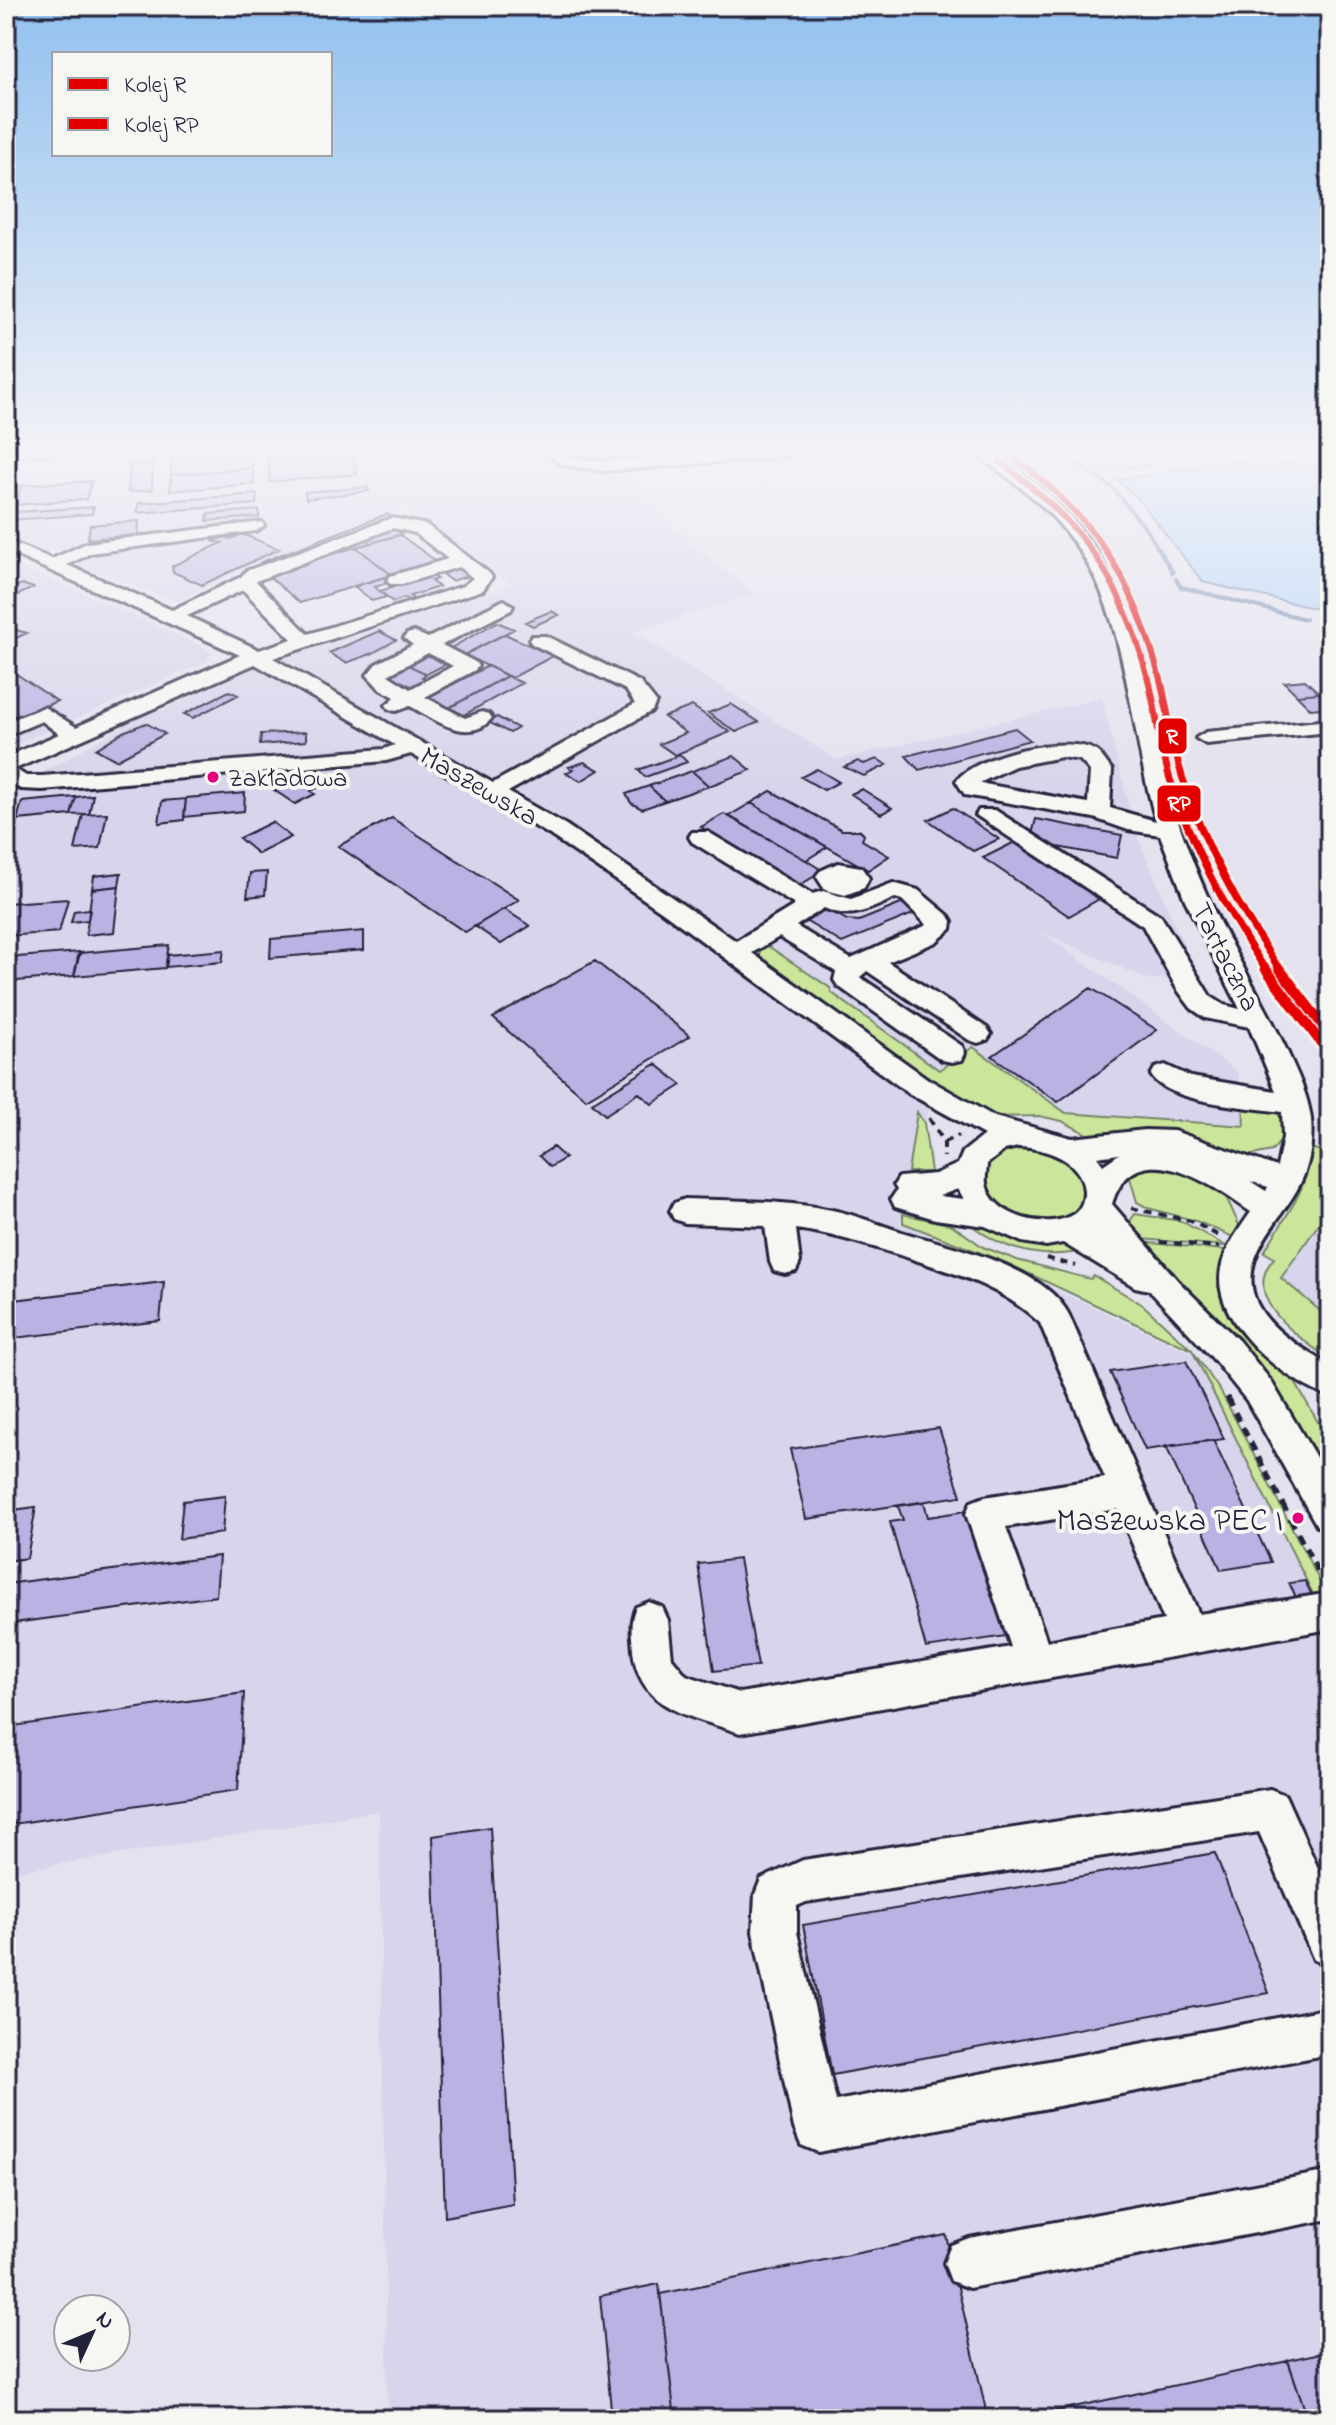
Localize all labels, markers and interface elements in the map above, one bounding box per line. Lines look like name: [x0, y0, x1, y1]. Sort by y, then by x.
legend: [52, 52, 332, 156]
text: Kolej R: [124, 69, 187, 104]
text: Kolej RP: [124, 109, 199, 144]
line badge: R: [1157, 717, 1188, 755]
text: R: [1166, 723, 1179, 755]
street label: Maszewska: [411, 738, 545, 838]
place label: Zakładowa: [228, 761, 347, 799]
marker: Zakładowa: [205, 769, 221, 785]
line badge: RP: [1156, 784, 1202, 823]
text: RP: [1167, 790, 1191, 822]
street label: Tartaczna: [1179, 896, 1269, 1019]
place label: Maszewska PEC I: [1057, 1499, 1283, 1546]
marker: Maszewska PEC I: [1290, 1510, 1306, 1526]
north arrow: [52, 2293, 132, 2373]
text: N: [88, 2305, 121, 2338]

